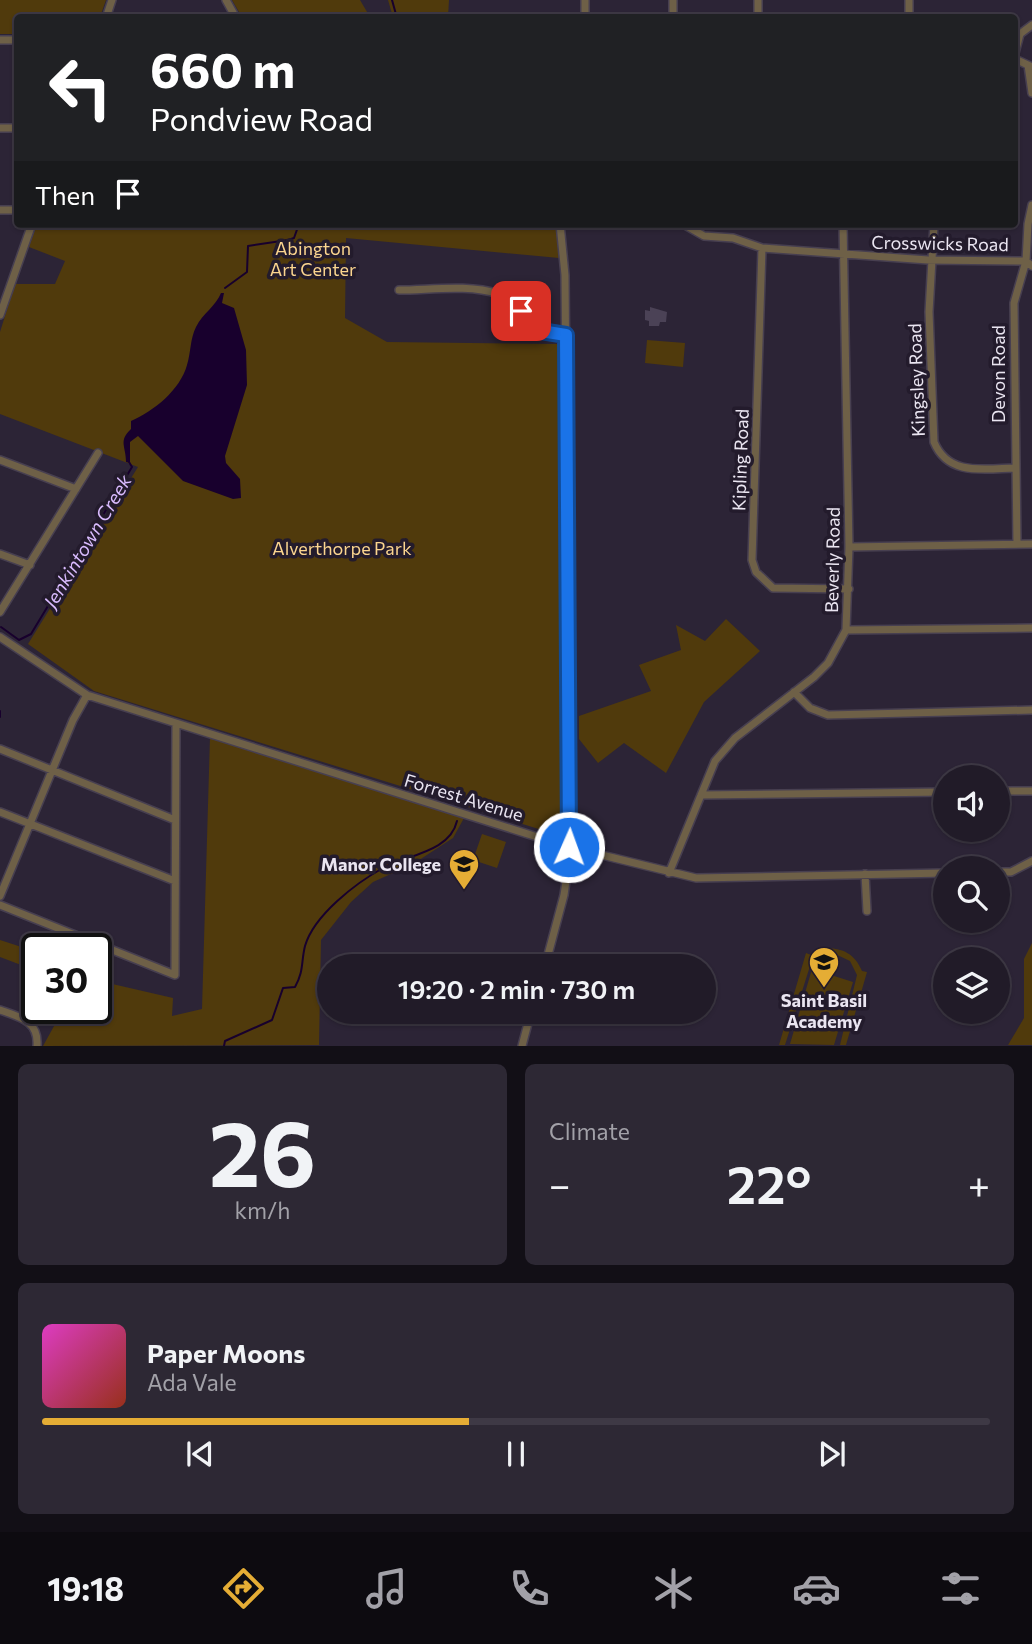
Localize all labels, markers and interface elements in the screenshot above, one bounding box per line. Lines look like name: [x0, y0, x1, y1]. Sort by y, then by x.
text: 660 m: [150, 38, 295, 98]
icon: left: [35, 42, 126, 133]
text: Pondview Road: [150, 98, 373, 138]
icon: arrive: [109, 175, 147, 213]
text: Then: [35, 179, 95, 210]
street label: Crosswicks Road: [871, 231, 1009, 255]
park label: Abington Art Center: [270, 237, 356, 280]
pin: [491, 281, 551, 341]
icon: arrive: [502, 292, 540, 330]
street label: Kingsley Road: [903, 323, 929, 437]
street label: Devon Road: [987, 325, 1009, 423]
street label: Kipling Road: [727, 409, 753, 511]
water label: Jenkintown Creek: [37, 470, 136, 613]
street label: Beverly Road: [820, 507, 844, 613]
park label: Alverthorpe Park: [272, 537, 412, 559]
map controls: [933, 765, 1010, 1024]
button: sound: [933, 765, 1010, 842]
street label: Forrest Avenue: [402, 768, 526, 826]
position arrow: [532, 810, 606, 884]
school or university icon: Manor College: [447, 847, 481, 891]
place label: Manor College: [321, 853, 441, 875]
button: search: [933, 856, 1010, 933]
speed limit sign: 30: [21, 933, 112, 1024]
school or university icon: Saint Basil Academy: [807, 945, 841, 989]
button: layers: [933, 947, 1010, 1024]
text: 19:20 · 2 min · 730 m: [398, 973, 635, 1004]
place label: Saint Basil Academy: [781, 989, 867, 1032]
text: 26: [209, 1094, 316, 1206]
text: Climate: [549, 1117, 630, 1145]
text: 22°: [727, 1151, 811, 1215]
text: −: [549, 1160, 571, 1207]
text: +: [968, 1160, 990, 1207]
text: km/h: [235, 1196, 290, 1224]
text: Paper Moons: [147, 1337, 305, 1368]
text: Ada Vale: [147, 1368, 237, 1396]
icon: previous: [181, 1435, 219, 1473]
icon: pause: [497, 1435, 535, 1473]
icon: next: [813, 1435, 851, 1473]
icon: directions: [219, 1564, 268, 1613]
icon: music: [362, 1564, 411, 1613]
icon: phone: [505, 1564, 554, 1613]
icon: climate: [649, 1564, 698, 1613]
icon: car: [792, 1564, 841, 1613]
icon: filters: [936, 1564, 985, 1613]
text: 19:18: [47, 1568, 124, 1608]

